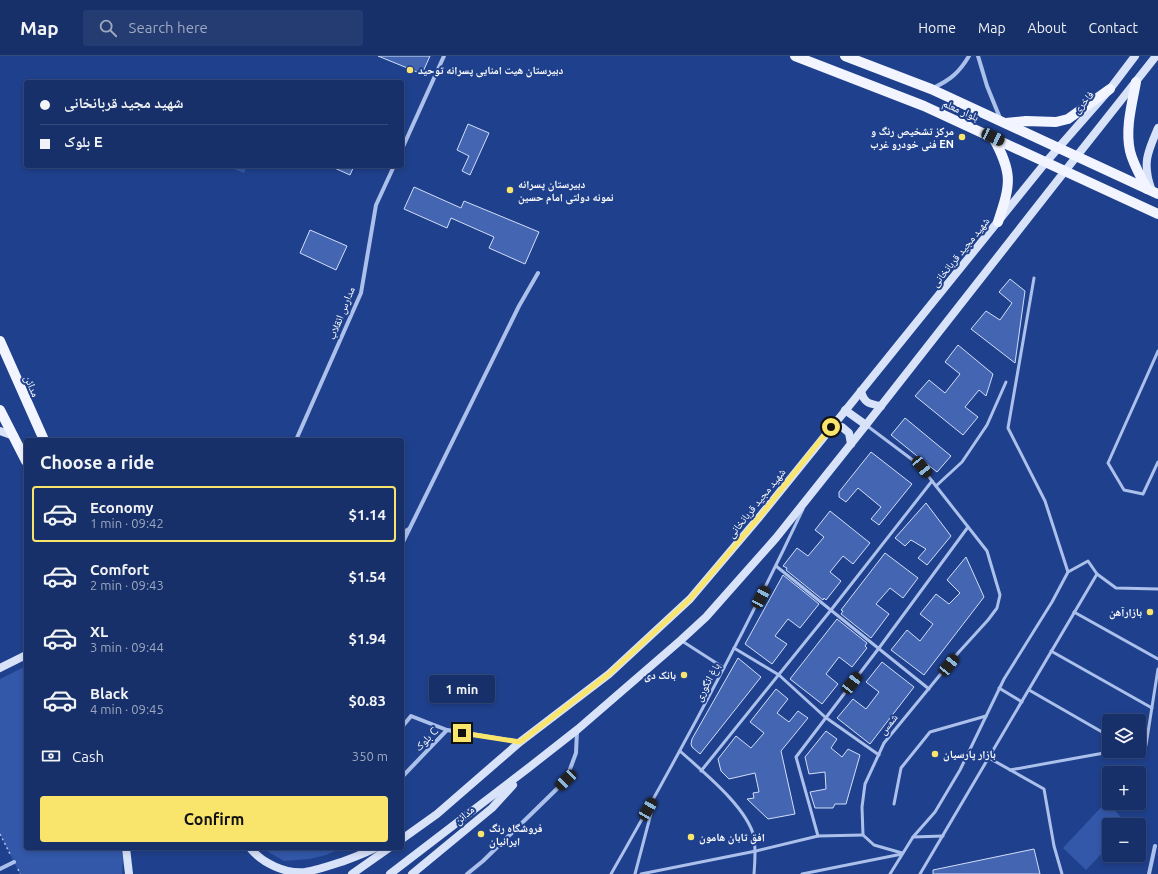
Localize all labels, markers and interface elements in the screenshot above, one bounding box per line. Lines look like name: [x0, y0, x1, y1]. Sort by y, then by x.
search box: [83, 10, 363, 46]
text: Map: [20, 17, 59, 39]
icon: search: [97, 17, 119, 39]
text: Search here: [129, 19, 208, 36]
text: Home: [918, 20, 956, 36]
text: Map: [978, 20, 1006, 36]
text: About: [1028, 20, 1067, 36]
text: Contact: [1089, 20, 1138, 36]
place label: دبیرستان هیت امنایی پسرانه توحید: [418, 64, 564, 78]
marker: دبیرستان هیت امنایی پسرانه توحید: [405, 65, 415, 75]
street label: فاخری: [1070, 88, 1097, 116]
text: شهید مجید قربانخانی: [64, 94, 183, 111]
street label: بلوار معلم: [940, 97, 981, 125]
place label: مرکز تشخیص رنگ و فنی خودرو غرب EN: [870, 125, 954, 152]
car: [980, 126, 1006, 148]
marker: مرکز تشخیص رنگ و فنی خودرو غرب EN: [957, 132, 967, 142]
text: بلوک E: [64, 133, 103, 150]
place label: دبیرستان پسرانه نمونه دولتی امام حسین: [518, 178, 613, 205]
marker: دبیرستان پسرانه نمونه دولتی امام حسین: [505, 185, 515, 195]
street label: شهید مجید قربانخانی: [928, 215, 992, 290]
street label: مدارس انقلاب: [325, 285, 358, 342]
street label: مدائن: [21, 373, 42, 399]
route start: [822, 418, 840, 436]
text: Choose a ride: [40, 452, 154, 472]
car: [910, 454, 934, 480]
street label: شهید مجید قربانخانی: [724, 466, 788, 541]
icon: car: [42, 496, 78, 532]
text: Economy: [90, 499, 154, 516]
text: $1.14: [348, 506, 386, 523]
text: 1 min · 09:42: [90, 516, 164, 530]
icon: car: [42, 558, 78, 594]
text: Comfort: [90, 561, 149, 578]
text: $1.54: [348, 568, 386, 585]
text: 2 min · 09:43: [90, 578, 164, 592]
car: [750, 584, 772, 610]
place label: بازارآهن: [1109, 606, 1142, 620]
marker: بازارآهن: [1145, 607, 1155, 617]
icon: car: [42, 620, 78, 656]
text: XL: [90, 623, 108, 640]
text: $1.94: [348, 630, 386, 647]
text: 3 min · 09:44: [90, 640, 164, 654]
car: [937, 652, 961, 678]
street label: باغ انگوری: [692, 661, 723, 704]
place label: بانک دی: [644, 669, 676, 683]
marker: بانک دی: [679, 670, 689, 680]
car: [840, 670, 864, 696]
callout: 1 min: [429, 675, 495, 703]
icon: car: [42, 682, 78, 718]
text: 1 min: [446, 682, 478, 696]
text: Black: [90, 685, 129, 702]
text: $0.83: [348, 692, 386, 709]
text: 4 min · 09:45: [90, 702, 164, 716]
street label: شمس: [876, 711, 901, 737]
map controls: [1102, 714, 1146, 862]
button: layers: [1102, 714, 1146, 758]
route end: [453, 724, 471, 742]
street label: بلوک C: [412, 725, 440, 754]
icon: cash: [40, 745, 62, 767]
text: Cash: [72, 748, 104, 765]
place label: بازار پارسیان: [943, 748, 996, 762]
text: 350 m: [352, 749, 388, 763]
marker: بازار پارسیان: [930, 749, 940, 759]
button: +: [1102, 766, 1146, 810]
car: [553, 767, 579, 793]
button: Confirm: [40, 796, 388, 842]
car: [637, 796, 659, 822]
street label: مدائن: [452, 803, 477, 828]
button: −: [1102, 818, 1146, 862]
place label: فروشگاه رنگ ایرانیان: [489, 822, 543, 849]
marker: فروشگاه رنگ ایرانیان: [476, 829, 486, 839]
place label: افق تابان هامون: [699, 831, 765, 845]
marker: افق تابان هامون: [686, 832, 696, 842]

